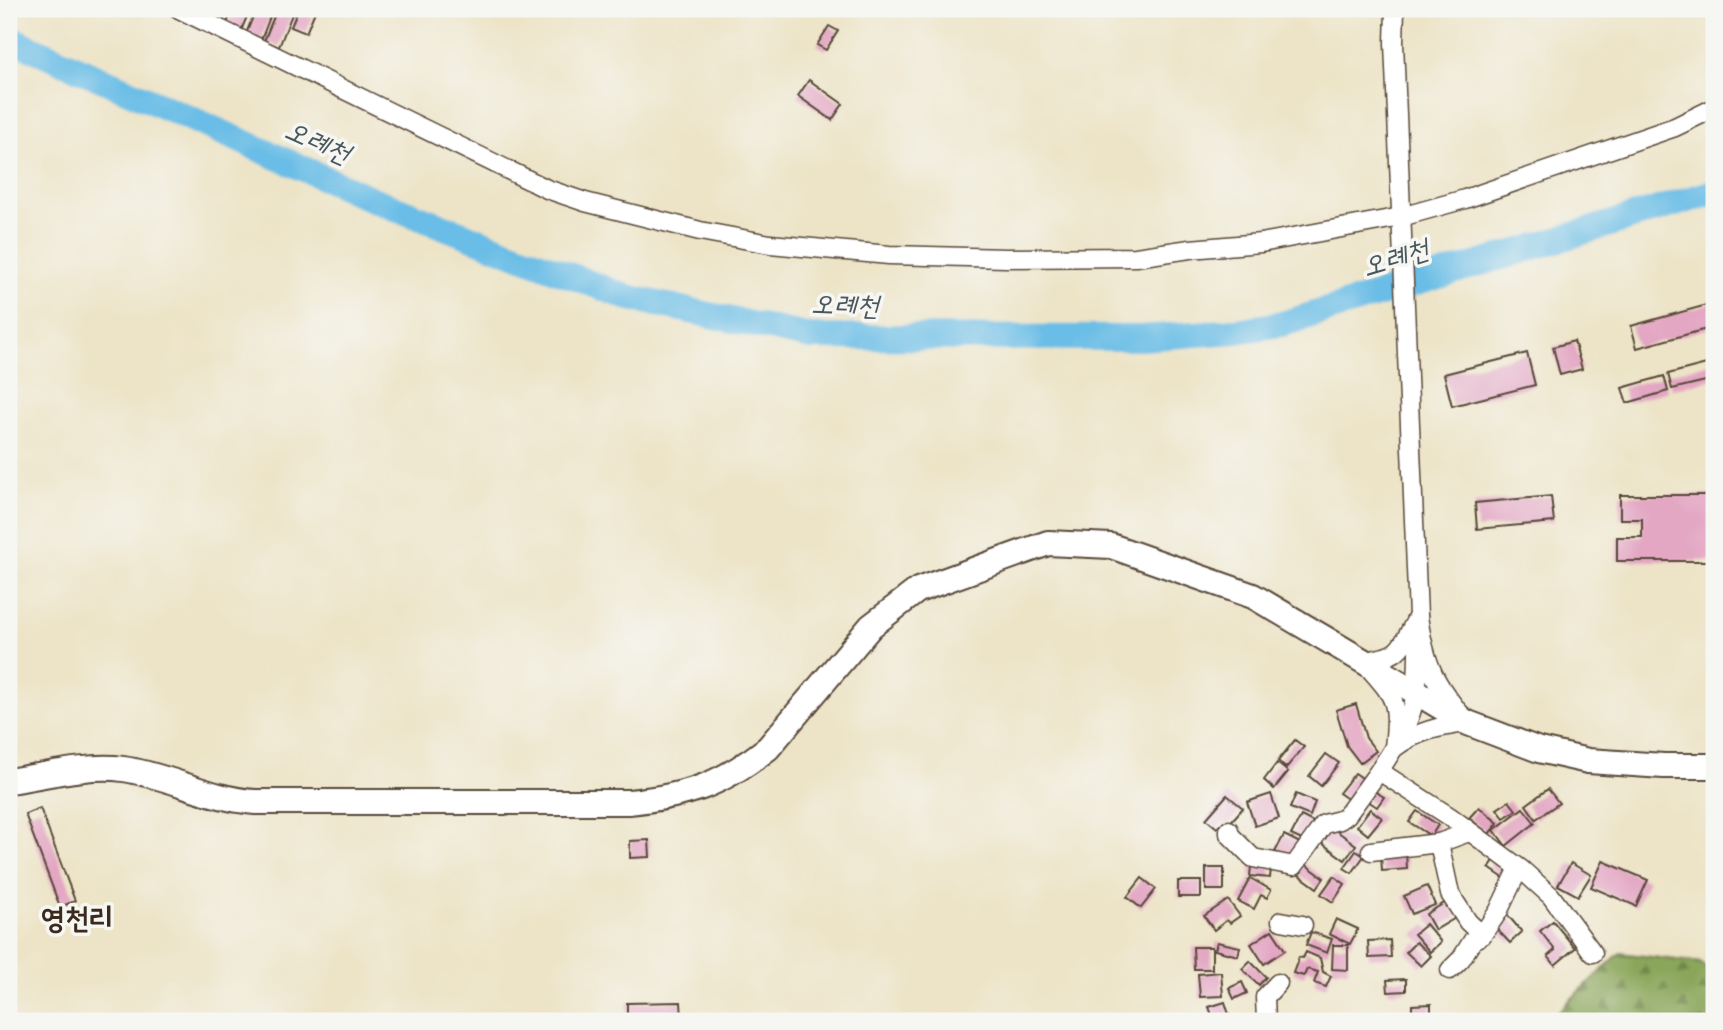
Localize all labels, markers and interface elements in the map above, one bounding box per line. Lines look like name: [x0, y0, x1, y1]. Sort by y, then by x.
water label: 오례천: [279, 110, 359, 173]
water label: 오례천: [1357, 228, 1435, 285]
water label: 오례천: [811, 284, 882, 324]
district label: 영천리: [41, 897, 113, 937]

